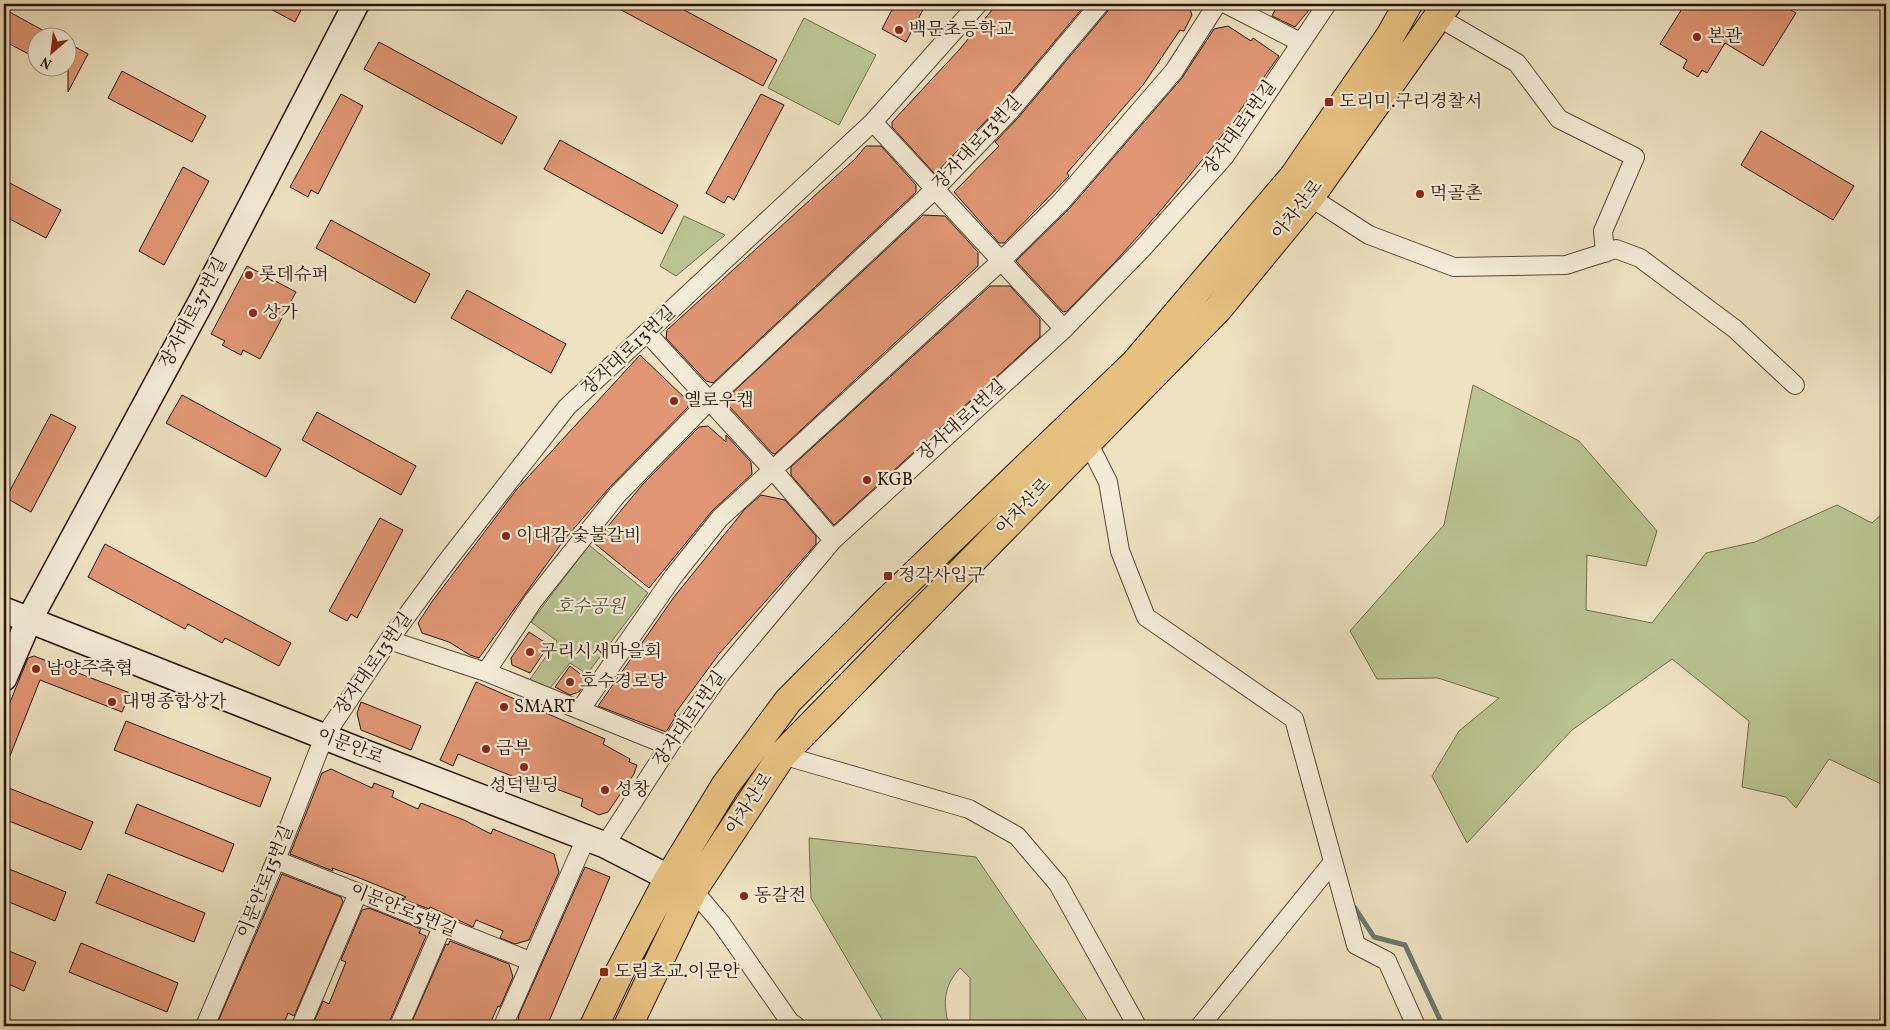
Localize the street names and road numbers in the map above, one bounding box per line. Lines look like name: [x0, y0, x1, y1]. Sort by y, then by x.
street label: 장자대로1번길: [1197, 76, 1283, 180]
street label: 장자대로13번길: [928, 90, 1028, 196]
street label: 아차산로: [1267, 175, 1329, 245]
street label: 장자대로37번길: [154, 253, 234, 373]
street label: 장자대로13번길: [576, 301, 682, 401]
street label: 장자대로1번길: [912, 374, 1012, 468]
street label: 아차산로: [991, 473, 1057, 541]
street label: 장자대로13번길: [329, 607, 419, 721]
street label: 장자대로1번길: [648, 666, 732, 772]
street label: 이문안로: [313, 723, 387, 771]
street label: 아차산로: [721, 768, 779, 840]
street label: 이문안로15번길: [232, 822, 300, 942]
street label: 이문안로5번길: [346, 878, 460, 944]

